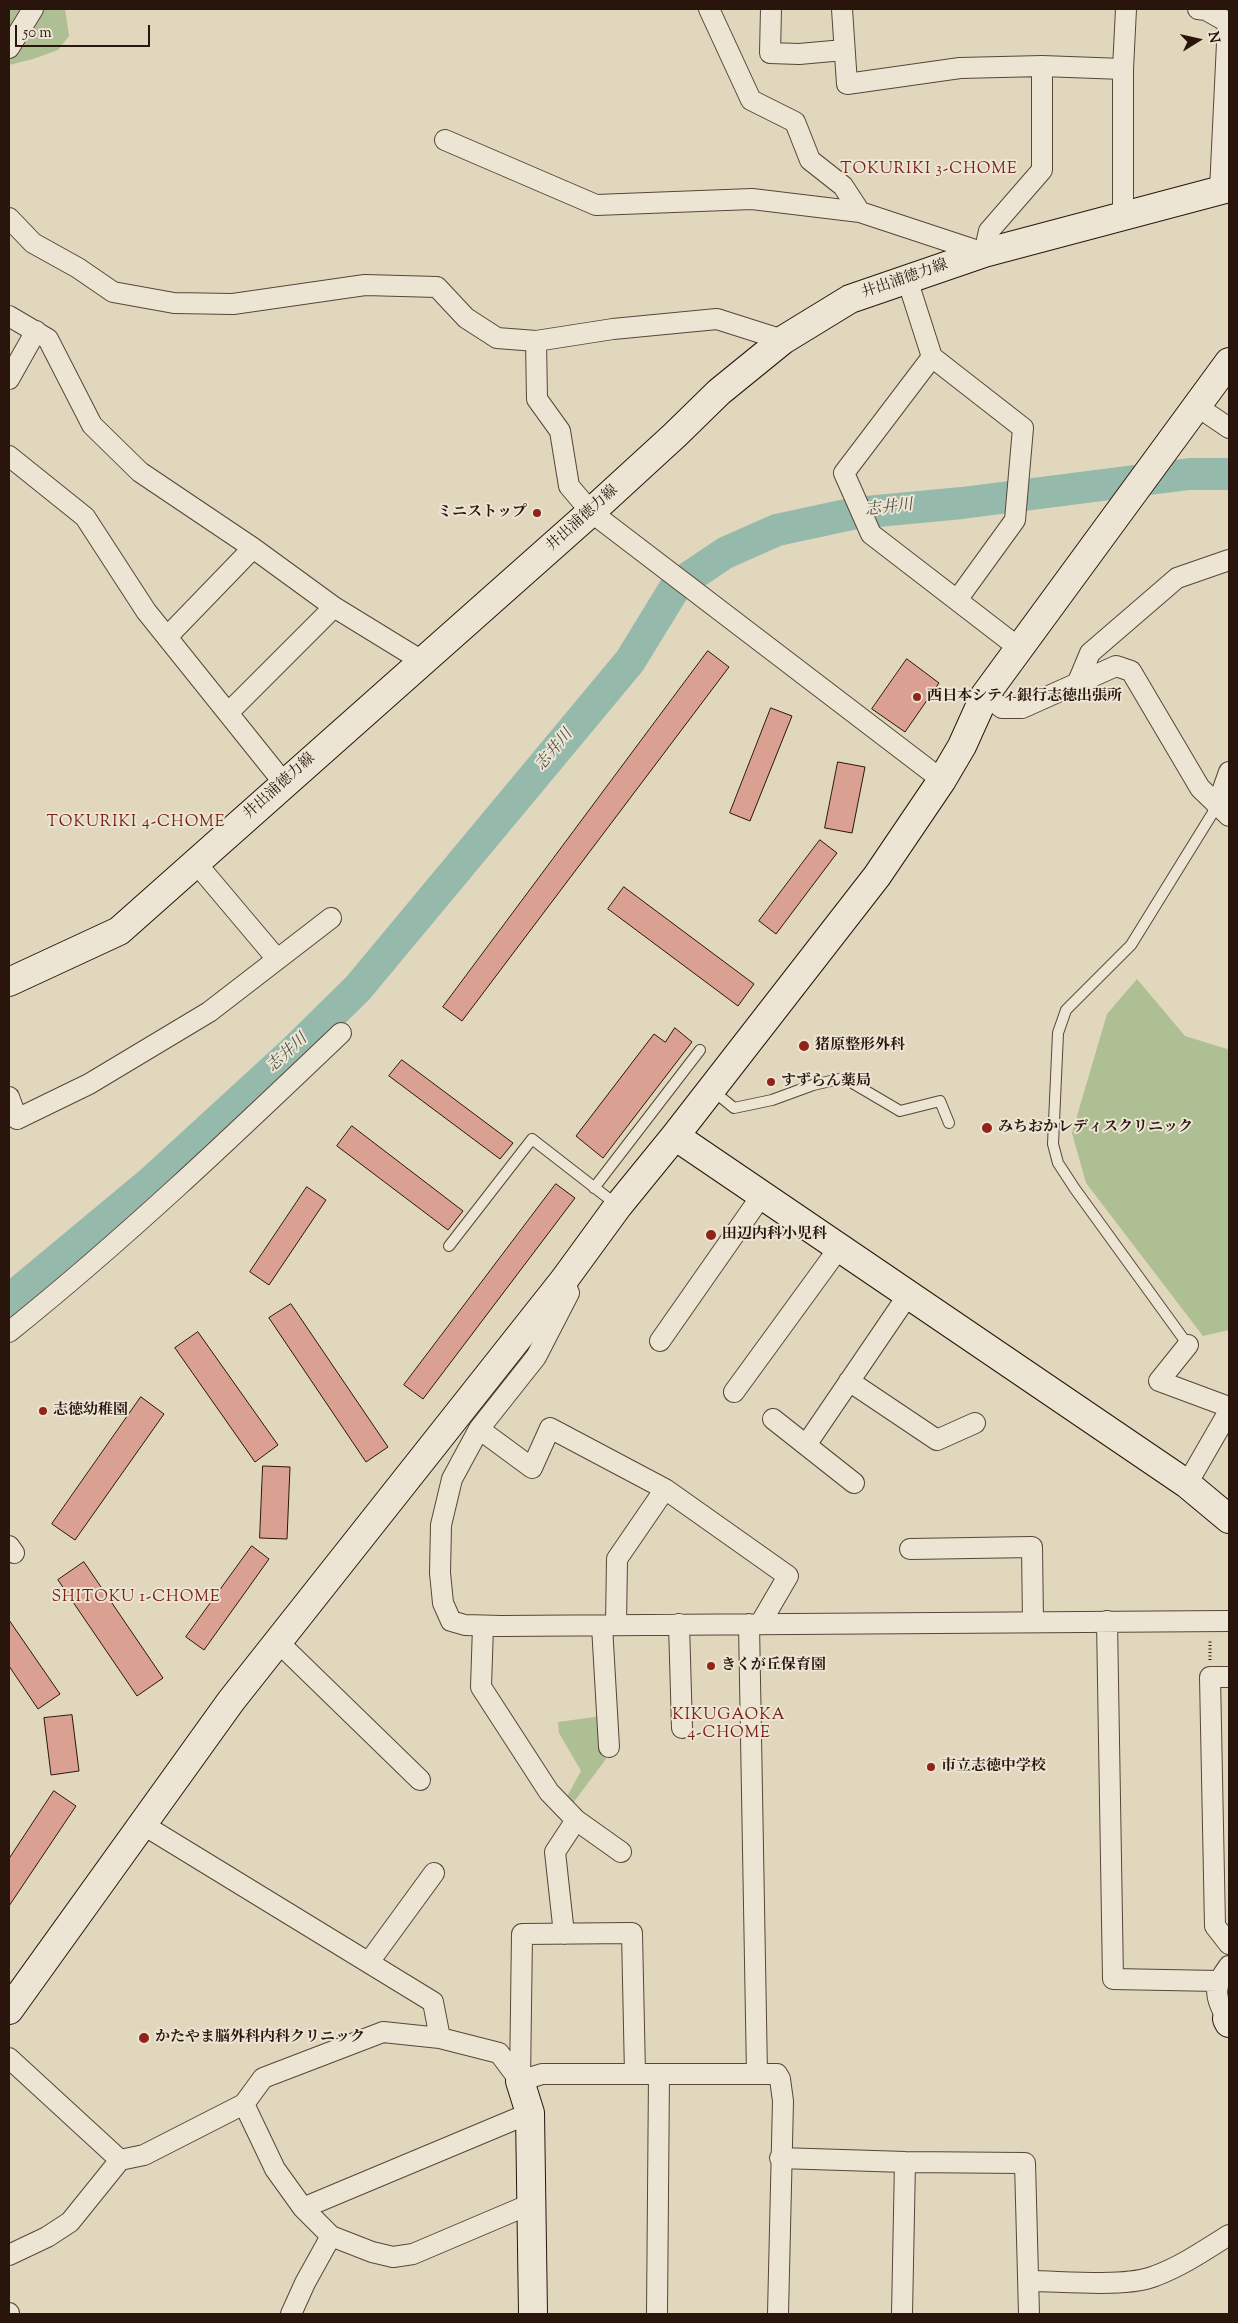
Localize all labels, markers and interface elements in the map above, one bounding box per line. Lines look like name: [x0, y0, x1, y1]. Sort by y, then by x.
scale bar: [18, 15, 152, 47]
north arrow: [1173, 15, 1223, 65]
text: 50 m: [23, 23, 52, 44]
text: N: [1202, 30, 1224, 45]
district label: TOKURIKI 3-CHOME: [838, 160, 1020, 180]
street label: 井出浦徳力線: [860, 257, 950, 303]
street label: 井出浦徳力線: [544, 482, 622, 556]
water label: 志井川: [864, 497, 914, 521]
place label: ミニストップ: [437, 504, 527, 522]
marker: ミニストップ: [531, 507, 543, 519]
place label: 西日本シティ銀行志徳出張所: [927, 688, 1122, 706]
marker: 西日本シティ銀行志徳出張所: [911, 691, 923, 703]
water label: 志井川: [532, 726, 578, 776]
street label: 井出浦徳力線: [241, 750, 319, 824]
district label: TOKURIKI 4-CHOME: [45, 813, 227, 833]
water label: 志井川: [264, 1031, 312, 1077]
place label: 猪原整形外科: [815, 1037, 905, 1055]
marker: 猪原整形外科: [797, 1039, 811, 1053]
place label: すずらん薬局: [781, 1073, 871, 1091]
marker: すずらん薬局: [765, 1076, 777, 1088]
place label: みちおかレディスクリニック: [998, 1119, 1193, 1137]
marker: みちおかレディスクリニック: [980, 1121, 994, 1135]
place label: 田辺内科小児科: [722, 1226, 827, 1244]
marker: 田辺内科小児科: [704, 1228, 718, 1242]
place label: 志徳幼稚園: [53, 1402, 128, 1420]
marker: 志徳幼稚園: [37, 1405, 49, 1417]
district label: SHITOKU 1-CHOME: [50, 1588, 222, 1608]
place label: きくが丘保育園: [721, 1657, 826, 1675]
marker: きくが丘保育園: [705, 1660, 717, 1672]
district label: KIKUGAOKA 4-CHOME: [671, 1706, 787, 1744]
place label: 市立志徳中学校: [941, 1758, 1046, 1776]
marker: 市立志徳中学校: [925, 1761, 937, 1773]
place label: かたやま脳外科内科クリニック: [155, 2029, 365, 2047]
marker: かたやま脳外科内科クリニック: [137, 2031, 151, 2045]

